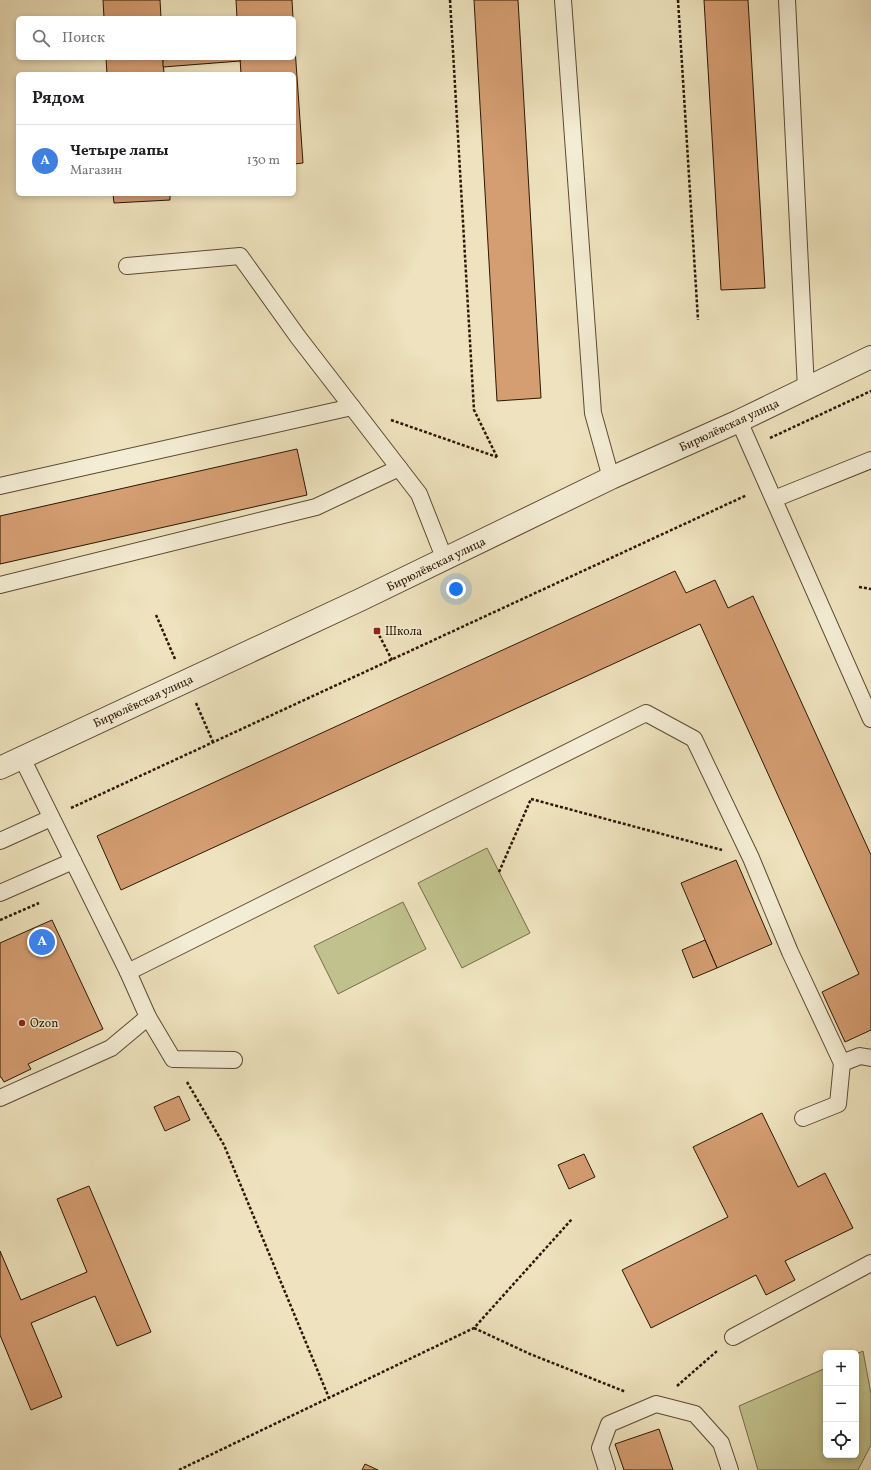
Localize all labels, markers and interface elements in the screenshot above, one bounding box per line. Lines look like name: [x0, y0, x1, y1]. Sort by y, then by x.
search box: [16, 16, 296, 60]
icon: search: [30, 27, 52, 49]
text: Поиск: [62, 28, 105, 49]
text: Рядом: [32, 87, 85, 110]
text: Четыре лапы: [70, 141, 169, 162]
text: A: [40, 152, 50, 170]
text: 130 m: [247, 152, 280, 170]
text: Магазин: [70, 162, 122, 180]
street label: Бирюлёвская улица: [677, 396, 782, 456]
street label: Бирюлёвская улица: [384, 534, 489, 596]
your location: [446, 579, 466, 599]
place label: Школа: [385, 624, 422, 640]
marker: Школа: [372, 626, 382, 636]
street label: Бирюлёвская улица: [91, 672, 196, 732]
pin: A: [29, 927, 55, 957]
place label: Ozon: [30, 1016, 58, 1032]
marker: Ozon: [17, 1018, 27, 1028]
map controls: [823, 1350, 859, 1458]
button: +: [823, 1350, 859, 1386]
button: −: [823, 1386, 859, 1422]
button: locate: [823, 1422, 859, 1458]

